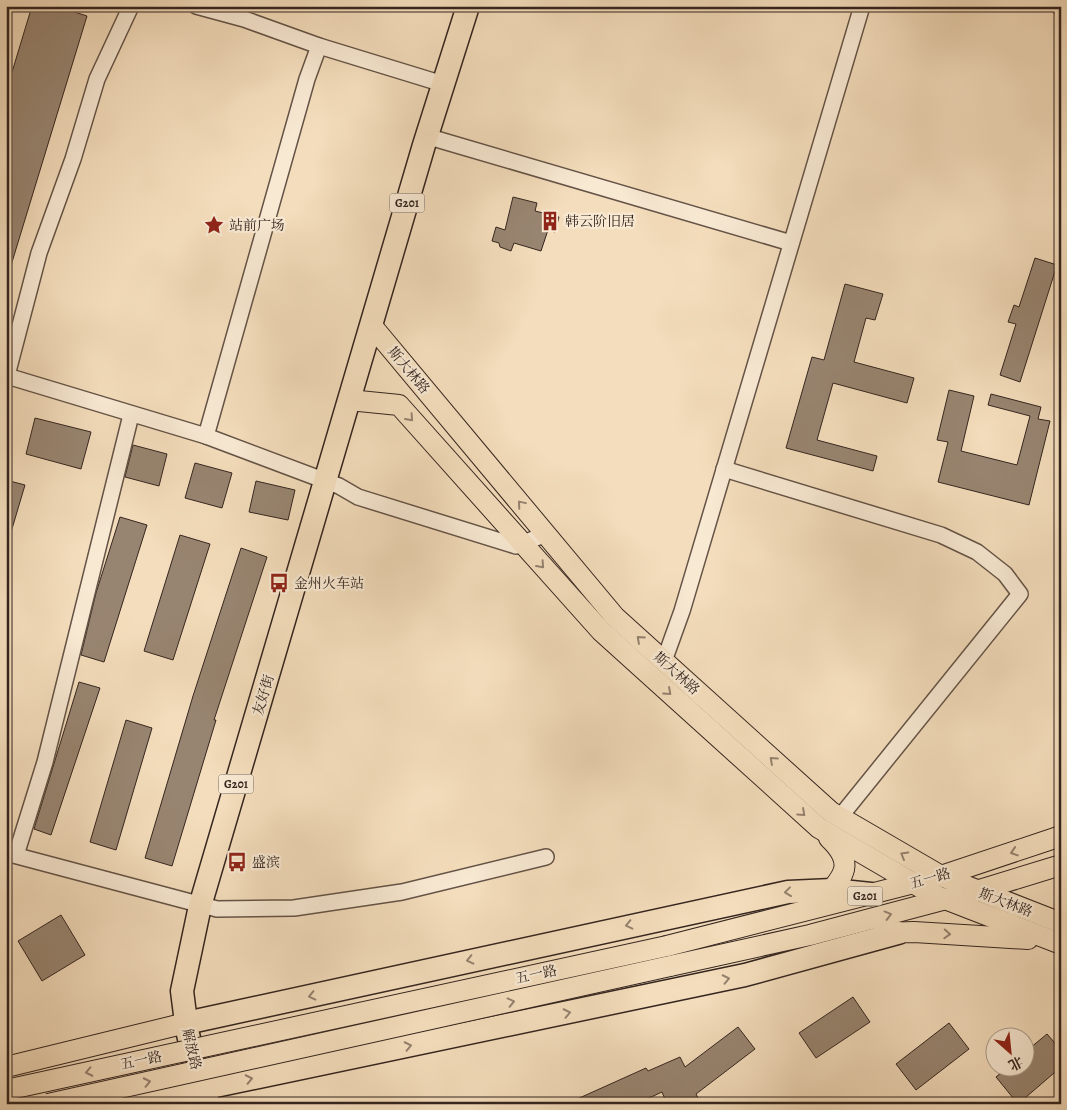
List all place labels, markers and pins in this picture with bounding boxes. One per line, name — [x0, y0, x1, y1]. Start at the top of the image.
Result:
building icon: 韩云阶旧居 — [539, 210, 561, 232]
place label: 韩云阶旧居 — [565, 212, 635, 231]
place icon: 站前广场 — [203, 214, 225, 236]
place label: 站前广场 — [229, 216, 285, 235]
bus stop icon: 金州火车站 — [268, 572, 290, 594]
place label: 金州火车站 — [294, 574, 364, 593]
bus stop icon: 盛滨 — [226, 851, 248, 873]
place label: 盛滨 — [252, 853, 280, 872]

